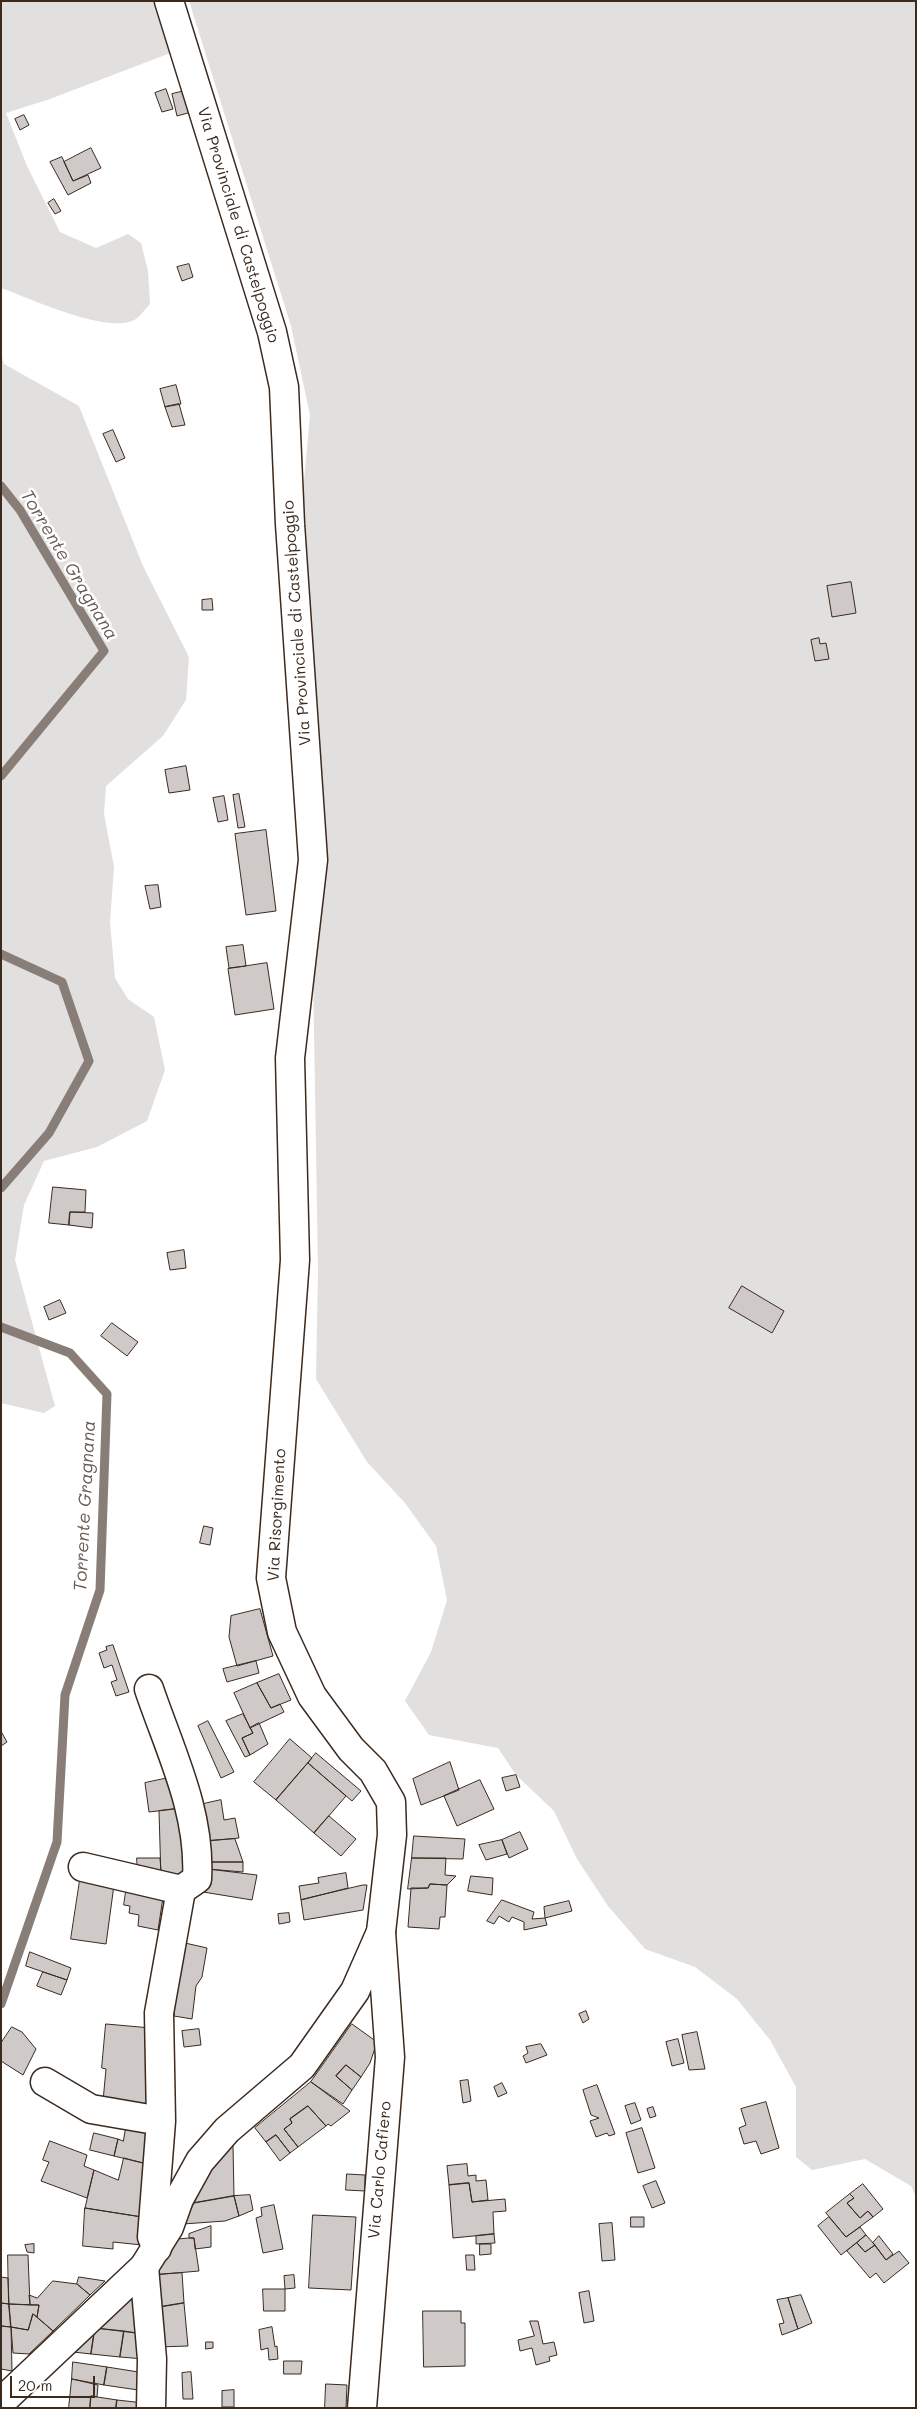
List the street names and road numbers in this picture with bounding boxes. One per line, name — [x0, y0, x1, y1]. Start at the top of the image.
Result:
street label: Via Provinciale di Castelpoggio — [193, 105, 283, 345]
street label: Via Provinciale di Castelpoggio — [279, 500, 315, 746]
street label: Via Risorgimento — [264, 1448, 290, 1582]
street label: Via Carlo Cafiero — [364, 2100, 396, 2240]

